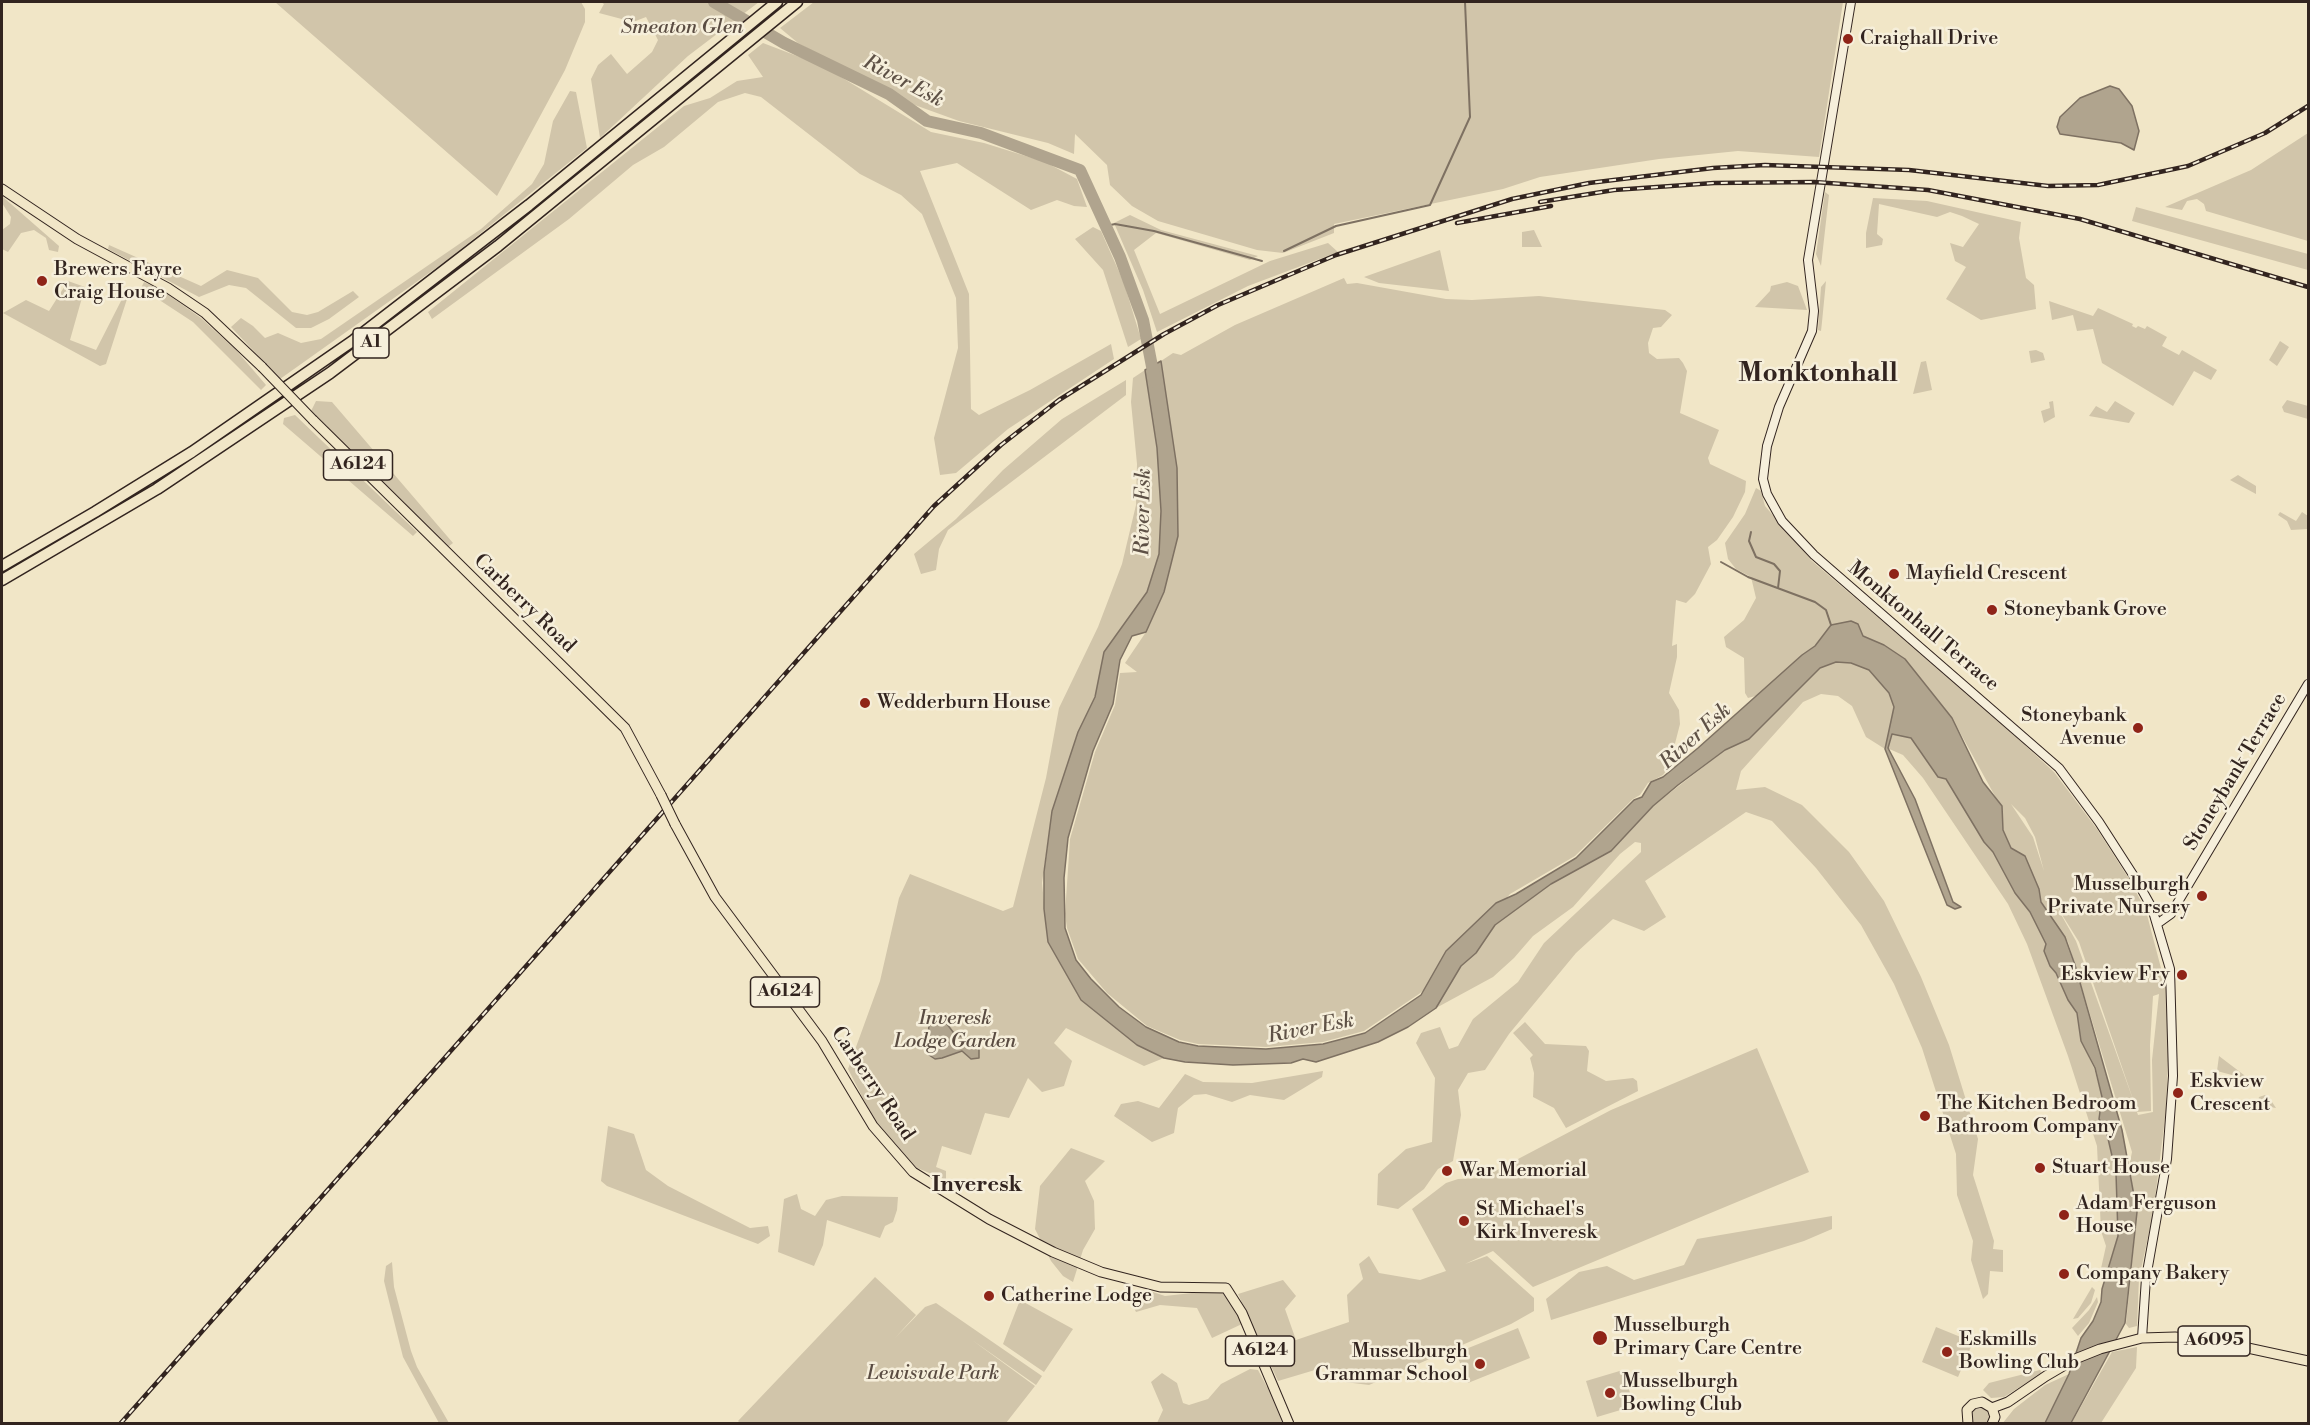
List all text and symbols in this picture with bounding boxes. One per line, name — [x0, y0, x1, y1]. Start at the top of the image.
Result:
park label: Smeaton Glen — [621, 16, 743, 40]
place label: Craighall Drive — [1860, 27, 1998, 51]
marker: Craighall Drive — [1841, 32, 1855, 46]
water label: River Esk — [858, 50, 948, 114]
place label: Brewers Fayre Craig House — [54, 258, 182, 305]
marker: Brewers Fayre Craig House — [35, 274, 49, 288]
road number: A1 — [353, 328, 389, 358]
district label: Monktonhall — [1738, 359, 1898, 391]
road number: A6124 — [324, 450, 392, 480]
water label: River Esk — [1131, 468, 1157, 556]
street label: Carberry Road — [468, 549, 580, 659]
street label: Monktonhall Terrace — [1843, 557, 2003, 697]
place label: Mayfield Crescent — [1906, 562, 2067, 586]
marker: Mayfield Crescent — [1887, 567, 1901, 581]
place label: Stoneybank Grove — [2004, 598, 2167, 622]
marker: Stoneybank Grove — [1985, 603, 1999, 617]
street label: Stoneybank Terrace — [2179, 689, 2293, 855]
place label: Wedderburn House — [877, 691, 1051, 715]
marker: Wedderburn House — [858, 696, 872, 710]
water label: River Esk — [1655, 698, 1737, 776]
place label: Stoneybank Avenue — [2021, 704, 2126, 751]
marker: Stoneybank Avenue — [2131, 721, 2145, 735]
place label: Musselburgh Private Nursery — [2047, 873, 2190, 920]
marker: Musselburgh Private Nursery — [2195, 889, 2209, 903]
place label: Eskview Fry — [2060, 963, 2170, 987]
marker: Eskview Fry — [2175, 968, 2189, 982]
road number: A6124 — [750, 977, 820, 1007]
park label: Inveresk Lodge Garden — [894, 1007, 1016, 1054]
water label: River Esk — [1266, 1008, 1356, 1050]
street label: Carberry Road — [825, 1022, 919, 1146]
place label: Eskview Crescent — [2190, 1070, 2270, 1117]
marker: Eskview Crescent — [2171, 1086, 2185, 1100]
place label: The Kitchen Bedroom Bathroom Company — [1937, 1092, 2137, 1139]
marker: The Kitchen Bedroom Bathroom Company — [1918, 1109, 1932, 1123]
place label: Stuart House — [2052, 1156, 2170, 1180]
place label: War Memorial — [1459, 1159, 1587, 1183]
marker: Stuart House — [2033, 1161, 2047, 1175]
marker: War Memorial — [1440, 1164, 1454, 1178]
district label: Inveresk — [932, 1173, 1022, 1199]
place label: Adam Ferguson House — [2076, 1192, 2217, 1239]
place label: St Michael's Kirk Inveresk — [1476, 1198, 1597, 1245]
marker: Adam Ferguson House — [2057, 1208, 2071, 1222]
marker: St Michael's Kirk Inveresk — [1457, 1214, 1471, 1228]
place label: Company Bakery — [2076, 1262, 2229, 1286]
marker: Company Bakery — [2057, 1267, 2071, 1281]
place label: Catherine Lodge — [1001, 1284, 1152, 1308]
marker: Catherine Lodge — [982, 1289, 996, 1303]
place label: Musselburgh Primary Care Centre — [1614, 1314, 1802, 1361]
road number: A6095 — [2178, 1326, 2250, 1356]
place label: Eskmills Bowling Club — [1959, 1328, 2079, 1375]
marker: Musselburgh Primary Care Centre — [1591, 1329, 1609, 1347]
road number: A6124 — [1226, 1336, 1294, 1366]
place label: Musselburgh Grammar School — [1315, 1340, 1468, 1387]
marker: Eskmills Bowling Club — [1940, 1345, 1954, 1359]
marker: Musselburgh Grammar School — [1473, 1357, 1487, 1371]
park label: Lewisvale Park — [867, 1362, 999, 1386]
place label: Musselburgh Bowling Club — [1622, 1370, 1742, 1417]
marker: Musselburgh Bowling Club — [1603, 1386, 1617, 1400]

